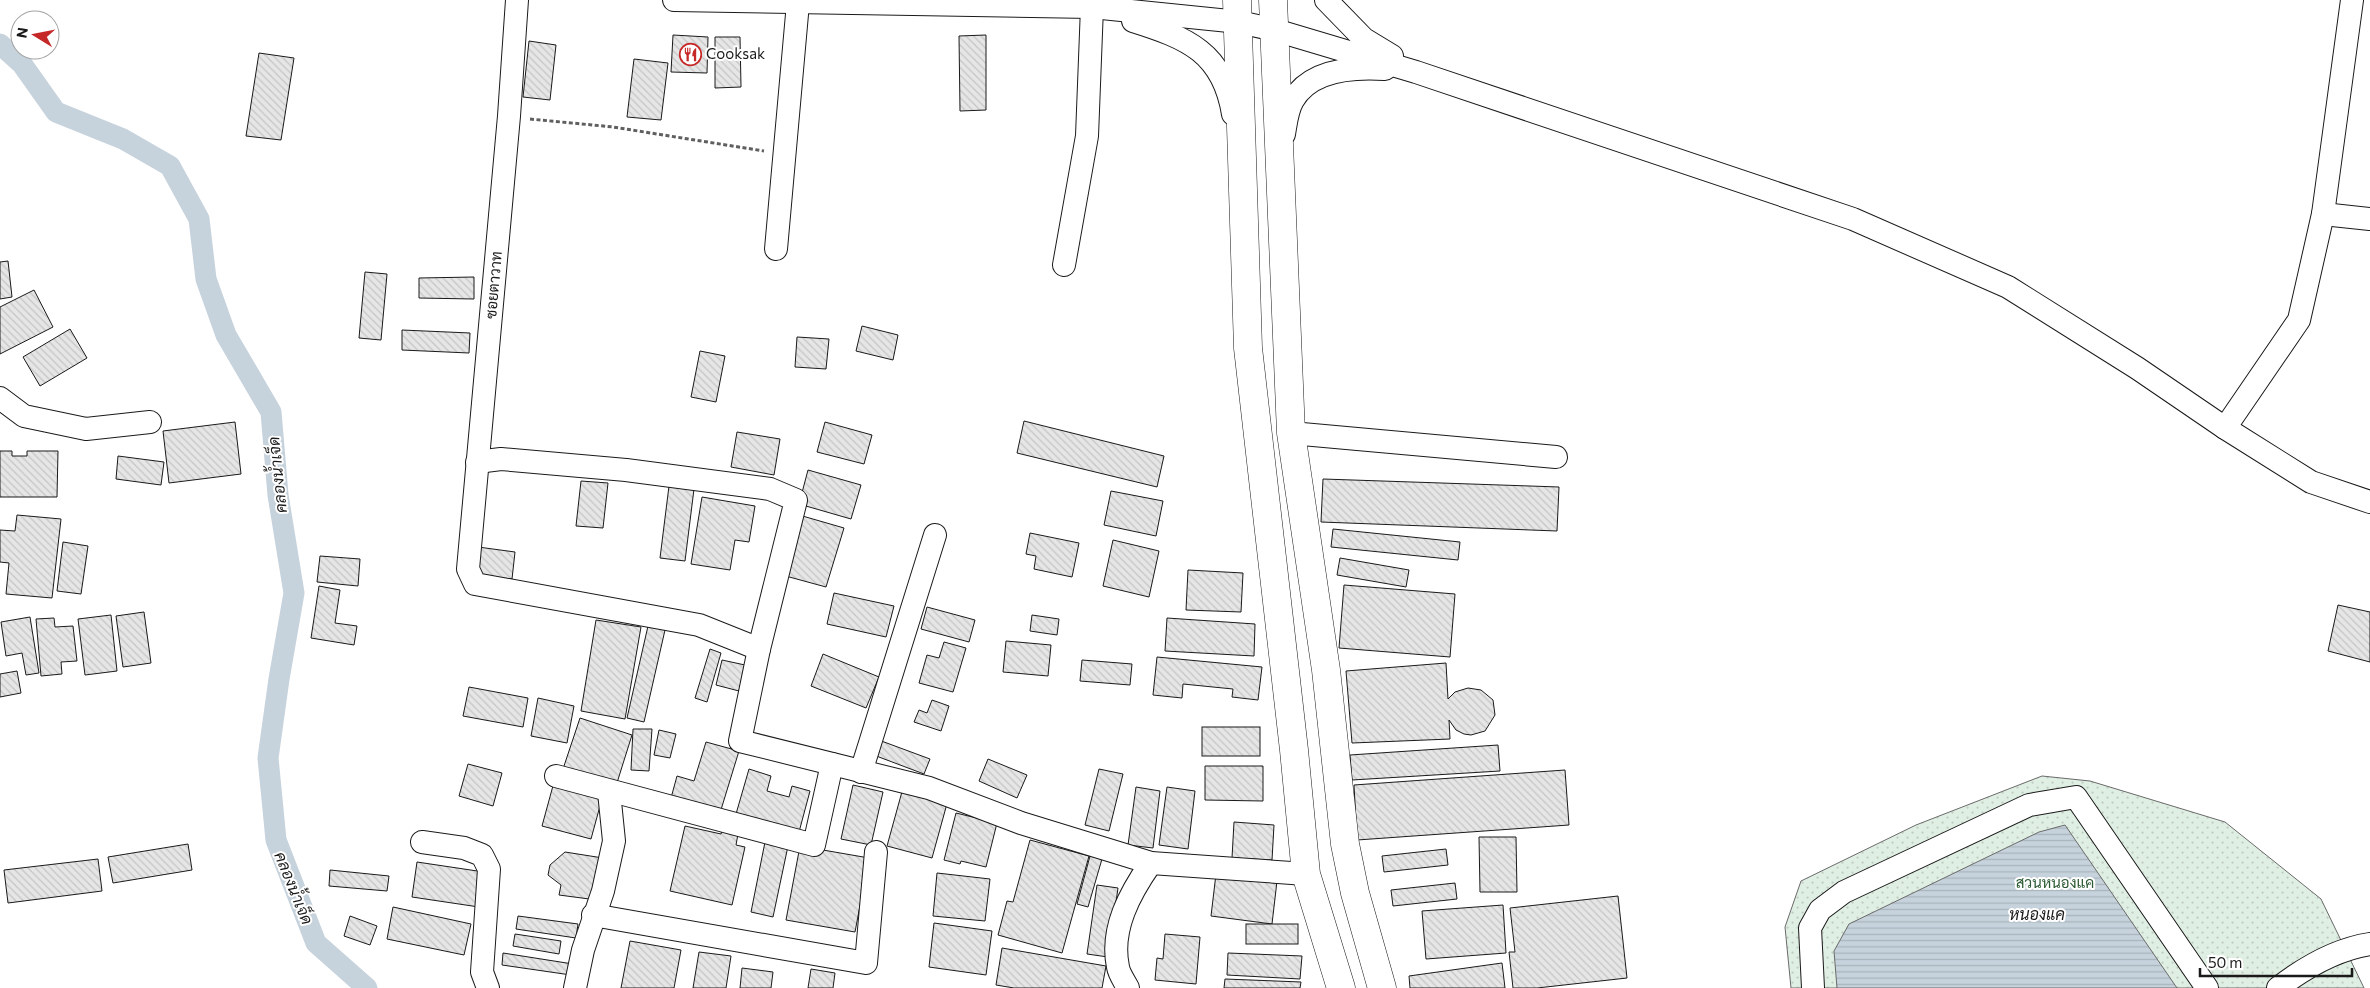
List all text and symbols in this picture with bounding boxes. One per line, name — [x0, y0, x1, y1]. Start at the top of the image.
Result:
north arrow — [10, 10, 60, 60]
text: N — [12, 26, 31, 39]
restaurant icon: Cooksak — [678, 42, 702, 66]
place label: Cooksak — [706, 44, 765, 62]
street label: ซอยตาวาท — [481, 250, 505, 319]
water label: คลองน้ำเจ็ด — [259, 436, 290, 515]
water label: คลองน้ำเจ็ด — [271, 847, 321, 927]
park label: สวนหนองแค — [2016, 873, 2094, 891]
water label: หนองแค — [2009, 904, 2065, 923]
scale bar — [2200, 946, 2352, 978]
text: 50 m — [2208, 953, 2242, 971]

